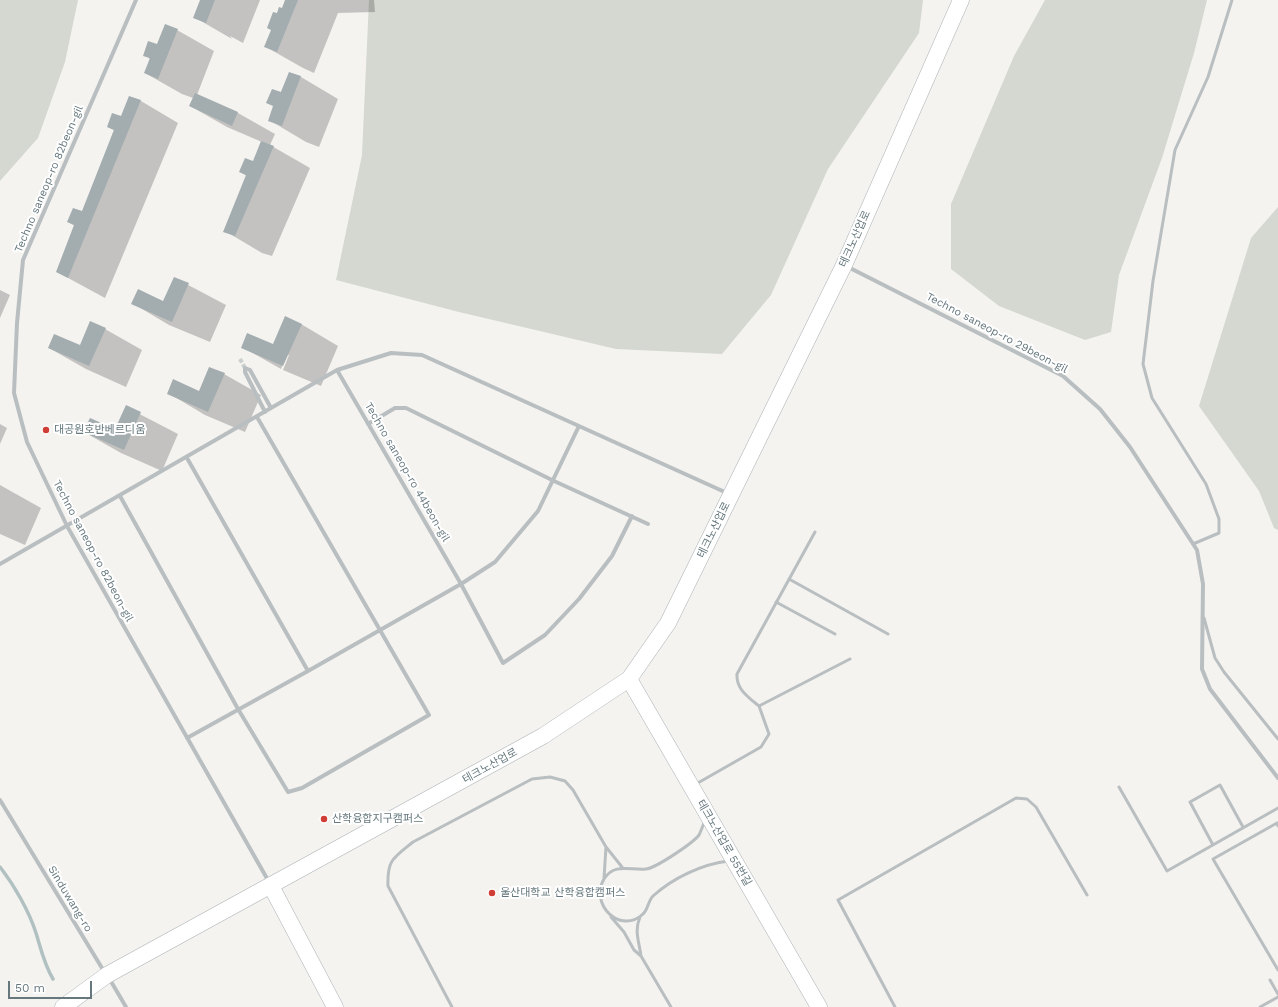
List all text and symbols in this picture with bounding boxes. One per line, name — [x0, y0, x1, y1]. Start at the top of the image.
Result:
street label: Techno saneop-ro 82beon-gil — [12, 103, 86, 255]
street label: 테크노산업로 — [837, 209, 873, 269]
street label: Techno saneop-ro 29beon-gil — [924, 290, 1070, 376]
street label: Techno saneop-ro 44beon-gil — [362, 400, 452, 544]
place label: 대공원호반베르디움 — [54, 423, 145, 437]
marker: 대공원호반베르디움 — [41, 425, 51, 435]
street label: Techno saneop-ro 82beon-gil — [50, 478, 136, 624]
street label: 테크노산업로 — [695, 500, 733, 560]
street label: 테크노산업로 — [460, 746, 520, 786]
street label: 테크노산업로 55번길 — [694, 797, 754, 889]
place label: 산학융합지구캠퍼스 — [332, 812, 423, 826]
marker: 산학융합지구캠퍼스 — [319, 814, 329, 824]
street label: Sinduwang-ro — [45, 864, 95, 934]
place label: 울산대학교 산학융합캠퍼스 — [500, 886, 625, 900]
marker: 울산대학교 산학융합캠퍼스 — [487, 888, 497, 898]
scale bar — [10, 973, 94, 999]
text: 50 m — [15, 981, 45, 995]

